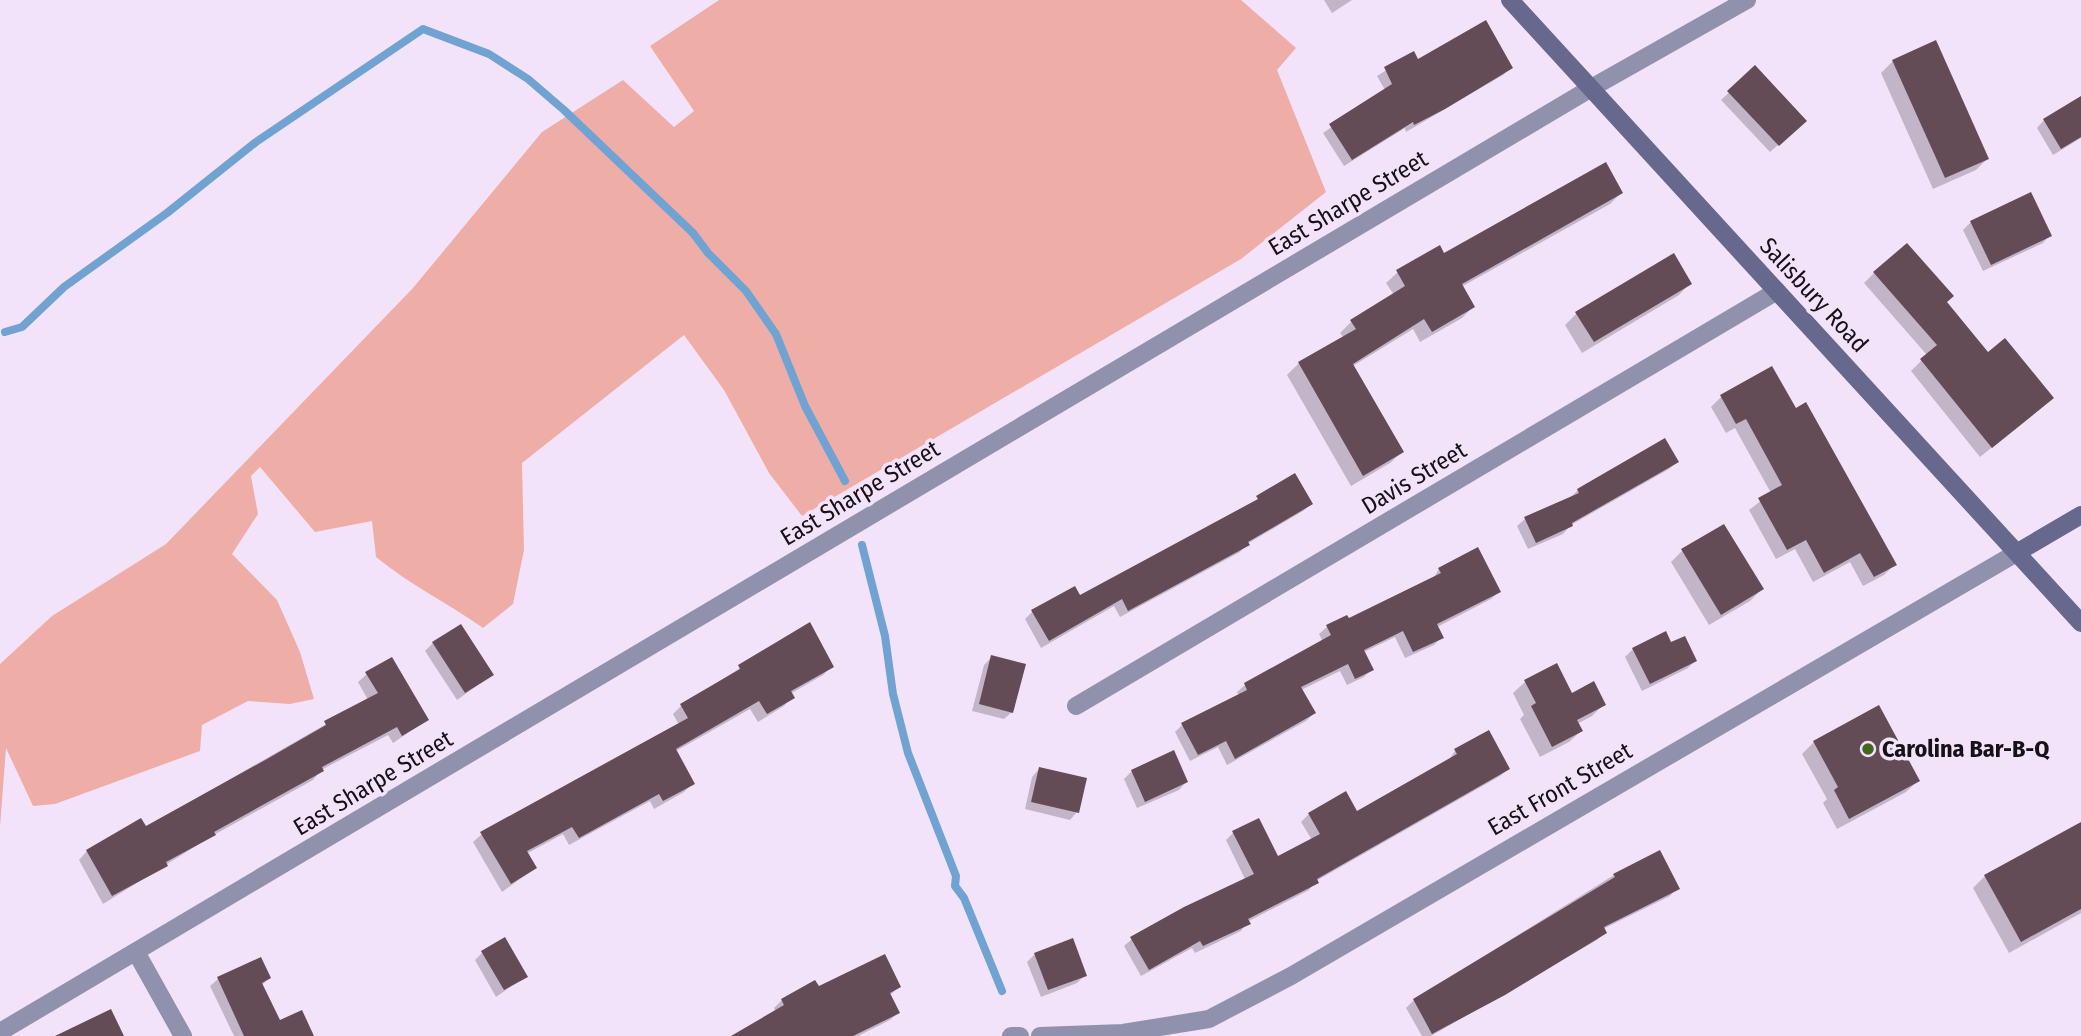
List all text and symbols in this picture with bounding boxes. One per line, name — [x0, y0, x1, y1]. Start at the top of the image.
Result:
street label: East Sharpe Street — [1264, 145, 1433, 261]
street label: Salisbury Road — [1754, 232, 1874, 358]
street label: East Sharpe Street — [776, 435, 945, 551]
street label: Davis Street — [1357, 436, 1471, 520]
street label: East Sharpe Street — [289, 725, 458, 841]
place label: Carolina Bar-B-Q — [1882, 735, 2050, 763]
street label: East Front Street — [1483, 736, 1637, 841]
marker: Carolina Bar-B-Q — [1860, 741, 1876, 757]

